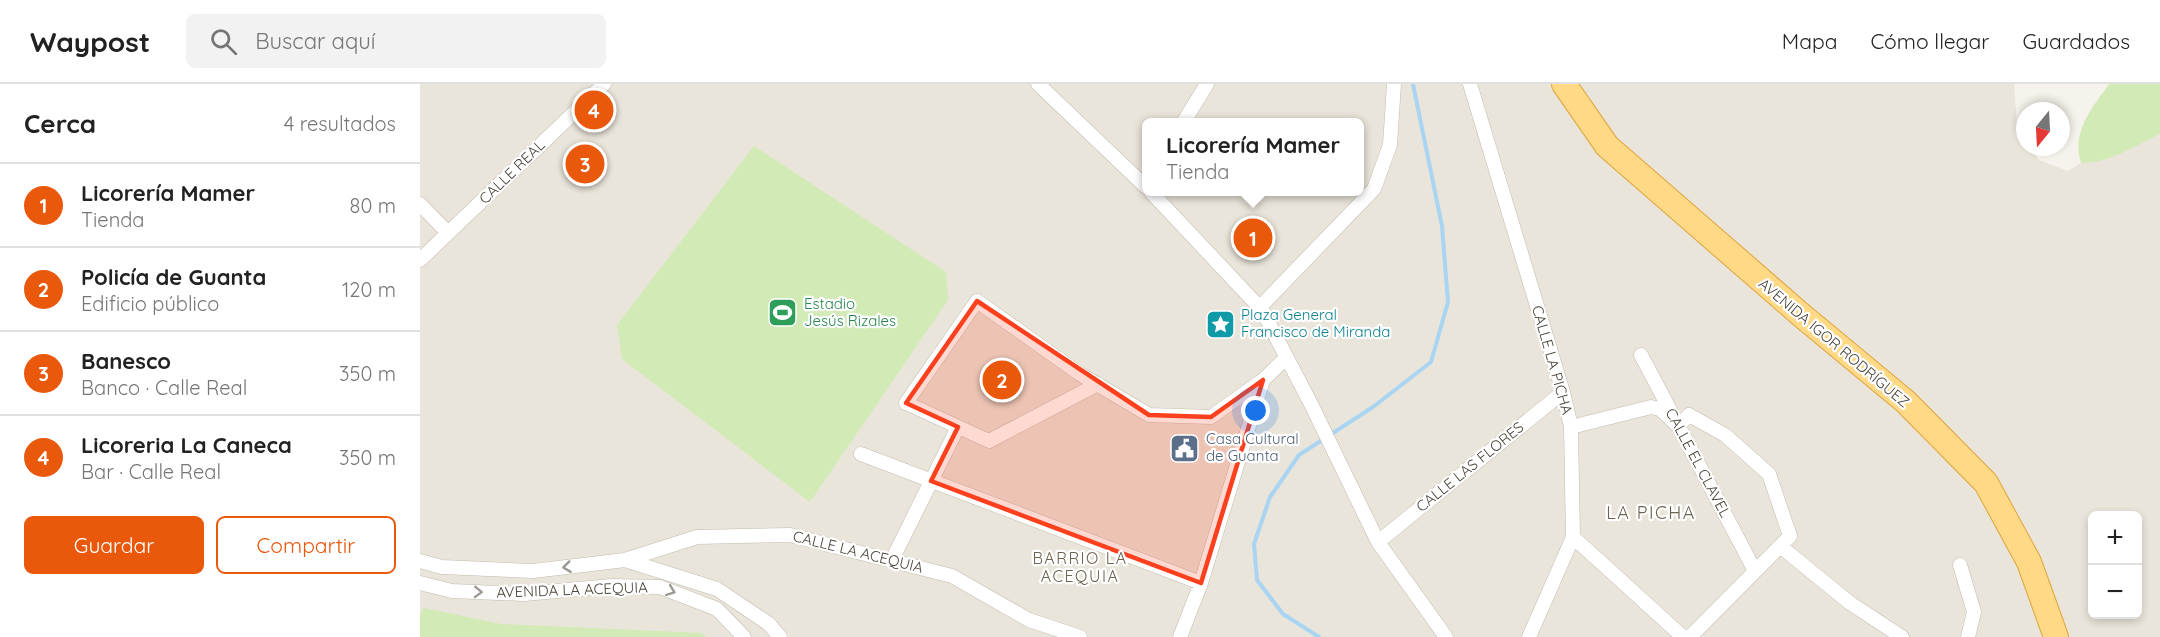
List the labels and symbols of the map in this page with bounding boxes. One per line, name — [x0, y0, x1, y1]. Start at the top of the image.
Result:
pin: 4 — [574, 87, 614, 132]
north arrow — [2016, 102, 2070, 156]
street label: CALLE REAL — [475, 136, 549, 208]
pin: 3 — [566, 142, 604, 187]
pin: 1 — [1234, 216, 1272, 260]
street label: AVENIDA IGOR RODRÍGUEZ — [1755, 274, 1914, 411]
place label: Estadio Jesús Rizales — [804, 294, 896, 330]
sports icon: Estadio Jesús Rizales — [767, 297, 799, 329]
street label: CALLE LA PICHA — [1528, 303, 1577, 417]
place label: Plaza General Francisco de Miranda — [1241, 305, 1390, 341]
place icon: Plaza General Francisco de Miranda — [1204, 308, 1236, 340]
pin: 2 — [982, 358, 1022, 402]
your location — [1241, 396, 1270, 425]
street label: CALLE EL CLAVEL — [1662, 405, 1735, 521]
street label: CALLE LAS FLORES — [1412, 417, 1527, 516]
place label: Casa Cultural de Guanta — [1206, 429, 1299, 465]
public building icon: Casa Cultural de Guanta — [1169, 432, 1201, 464]
district label: LA PICHA — [1606, 501, 1696, 524]
street label: CALLE LA ACEQUIA — [791, 526, 926, 577]
district label: BARRIO LA ACEQUIA — [1032, 548, 1128, 586]
one-way arrow — [562, 560, 571, 573]
street label: AVENIDA LA ACEQUIA — [496, 577, 648, 602]
one-way arrow — [665, 584, 676, 596]
one-way arrow — [473, 586, 482, 598]

